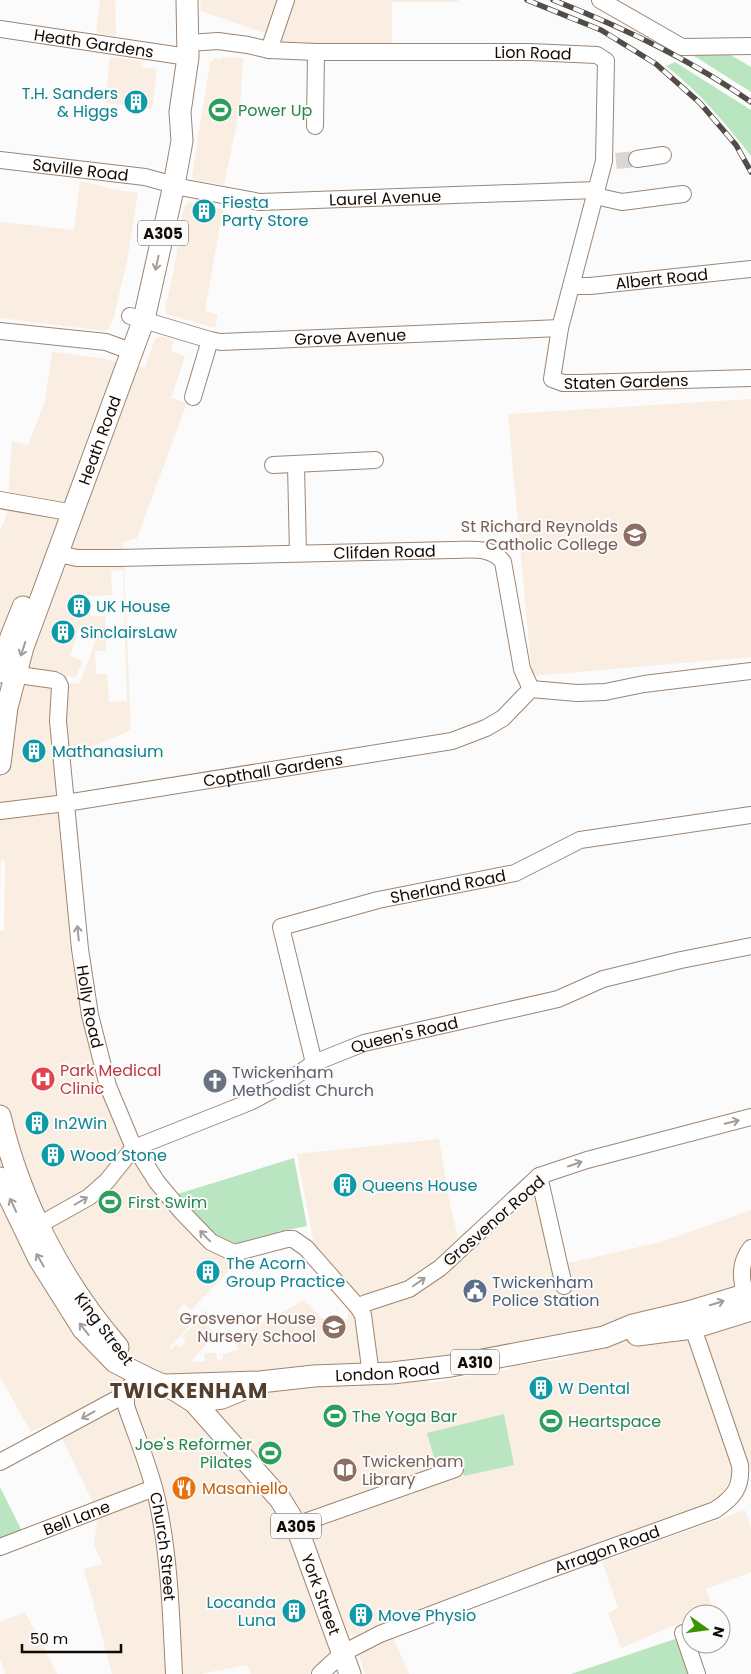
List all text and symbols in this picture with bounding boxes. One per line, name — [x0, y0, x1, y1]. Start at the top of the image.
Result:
street label: Heath Gardens — [33, 23, 155, 63]
street label: Lion Road — [494, 41, 572, 65]
place label: T.H. Sanders & Higgs — [22, 82, 118, 123]
building icon: T.H. Sanders & Higgs — [123, 89, 149, 115]
sports icon: Power Up — [207, 97, 233, 123]
place label: Power Up — [238, 99, 313, 122]
street label: Saville Road — [31, 152, 130, 186]
street label: Laurel Avenue — [329, 184, 442, 211]
place label: Fiesta Party Store — [222, 191, 309, 232]
building icon: Fiesta Party Store — [191, 198, 217, 224]
road number: A305 — [138, 220, 188, 246]
one-way arrow — [152, 255, 161, 271]
street label: Albert Road — [614, 262, 709, 295]
street label: Grove Avenue — [294, 323, 407, 350]
street label: Staten Gardens — [564, 368, 689, 395]
street label: Heath Road — [72, 392, 126, 488]
place label: St Richard Reynolds Catholic College — [461, 515, 618, 556]
school or university icon: St Richard Reynolds Catholic College — [622, 522, 648, 548]
street label: Clifden Road — [333, 539, 436, 564]
building icon: UK House — [66, 593, 92, 619]
place label: UK House — [96, 595, 171, 618]
building icon: SinclairsLaw — [50, 619, 76, 645]
place label: SinclairsLaw — [80, 621, 177, 644]
one-way arrow — [18, 641, 27, 656]
building icon: Mathanasium — [21, 738, 47, 764]
place label: Mathanasium — [52, 740, 164, 763]
street label: Copthall Gardens — [201, 747, 344, 792]
street label: Sherland Road — [388, 864, 508, 909]
one-way arrow — [73, 926, 83, 942]
street label: Holly Road — [71, 963, 109, 1051]
street label: Queen's Road — [347, 1011, 460, 1059]
place label: Park Medical Clinic — [60, 1059, 161, 1100]
place label: Twickenham Methodist Church — [232, 1061, 374, 1102]
hospital icon: Park Medical Clinic — [30, 1066, 56, 1092]
church icon: Twickenham Methodist Church — [202, 1068, 228, 1094]
building icon: In2Win — [24, 1110, 50, 1136]
place label: In2Win — [54, 1112, 107, 1135]
one-way arrow — [723, 1117, 739, 1127]
building icon: Wood Stone — [40, 1142, 66, 1168]
place label: Wood Stone — [70, 1144, 167, 1167]
one-way arrow — [566, 1159, 582, 1168]
street label: Grosvenor Road — [438, 1170, 550, 1272]
building icon: Queens House — [332, 1172, 358, 1198]
place label: Queens House — [362, 1174, 477, 1197]
sports icon: First Swim — [97, 1189, 123, 1215]
place label: First Swim — [128, 1191, 207, 1214]
one-way arrow — [73, 1196, 87, 1206]
one-way arrow — [7, 1198, 17, 1213]
one-way arrow — [199, 1229, 211, 1242]
place label: The Acorn Group Practice — [226, 1252, 345, 1293]
one-way arrow — [34, 1253, 44, 1267]
building icon: The Acorn Group Practice — [195, 1259, 221, 1285]
place label: Twickenham Police Station — [492, 1271, 600, 1312]
one-way arrow — [412, 1277, 426, 1287]
public building icon: Twickenham Police Station — [462, 1278, 488, 1304]
street label: King Street — [69, 1288, 139, 1370]
one-way arrow — [708, 1298, 724, 1308]
place label: Grosvenor House Nursery School — [180, 1307, 316, 1348]
school or university icon: Grosvenor House Nursery School — [321, 1314, 347, 1340]
one-way arrow — [78, 1323, 89, 1336]
road number: A310 — [451, 1350, 499, 1374]
street label: London Road — [335, 1356, 441, 1387]
building icon: W Dental — [528, 1375, 554, 1401]
district label: TWICKENHAM — [110, 1376, 268, 1405]
place label: W Dental — [558, 1377, 630, 1400]
sports icon: The Yoga Bar — [322, 1403, 348, 1429]
place label: The Yoga Bar — [352, 1405, 457, 1428]
sports icon: Heartspace — [538, 1408, 564, 1434]
one-way arrow — [82, 1410, 96, 1420]
place label: Heartspace — [568, 1410, 661, 1433]
place label: Joe's Reformer Pilates — [135, 1433, 252, 1474]
sports icon: Joe's Reformer Pilates — [257, 1440, 283, 1466]
place label: Twickenham Library — [362, 1450, 463, 1491]
library icon: Twickenham Library — [332, 1457, 358, 1483]
restaurant icon: Masaniello — [171, 1475, 197, 1501]
place label: Masaniello — [202, 1477, 288, 1500]
street label: Church Street — [144, 1490, 182, 1602]
street label: Bell Lane — [40, 1494, 113, 1541]
road number: A305 — [271, 1514, 321, 1538]
street label: Arragon Road — [551, 1519, 663, 1579]
street label: York Street — [296, 1550, 346, 1638]
place label: Locanda Luna — [206, 1591, 276, 1632]
building icon: Locanda Luna — [281, 1598, 307, 1624]
building icon: Move Physio — [348, 1602, 374, 1628]
place label: Move Physio — [378, 1604, 476, 1627]
north arrow — [681, 1604, 731, 1654]
scale bar — [22, 1622, 121, 1654]
text: N — [708, 1625, 730, 1640]
text: 50 m — [30, 1628, 68, 1649]

